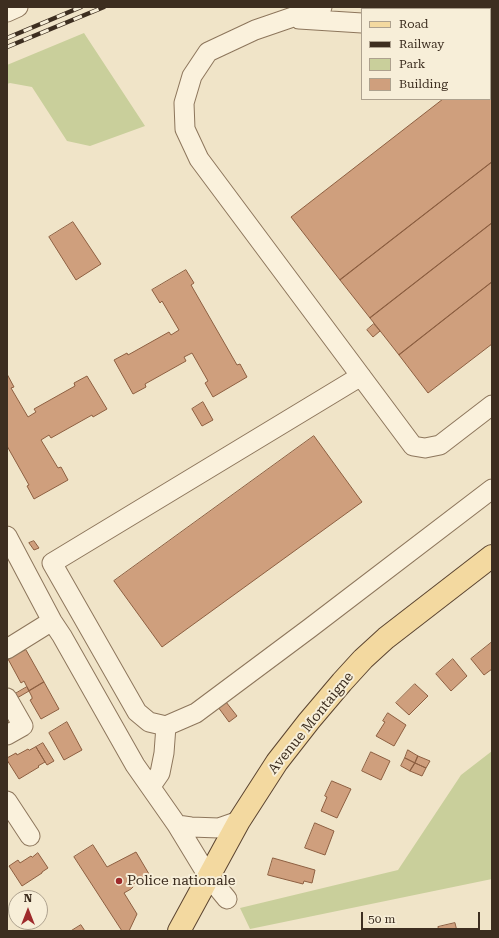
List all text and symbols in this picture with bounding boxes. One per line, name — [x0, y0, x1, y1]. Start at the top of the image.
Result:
legend — [361, 8, 491, 100]
text: Road — [399, 17, 428, 31]
text: Railway — [399, 37, 444, 51]
text: Park — [399, 57, 425, 71]
text: Building — [399, 77, 448, 91]
street label: Avenue Montaigne — [265, 669, 357, 777]
place label: Police nationale — [127, 873, 236, 889]
marker: Police nationale — [114, 876, 124, 886]
north arrow — [8, 890, 48, 930]
text: N — [24, 892, 32, 905]
scale bar — [363, 904, 482, 930]
text: 50 m — [368, 912, 395, 926]

